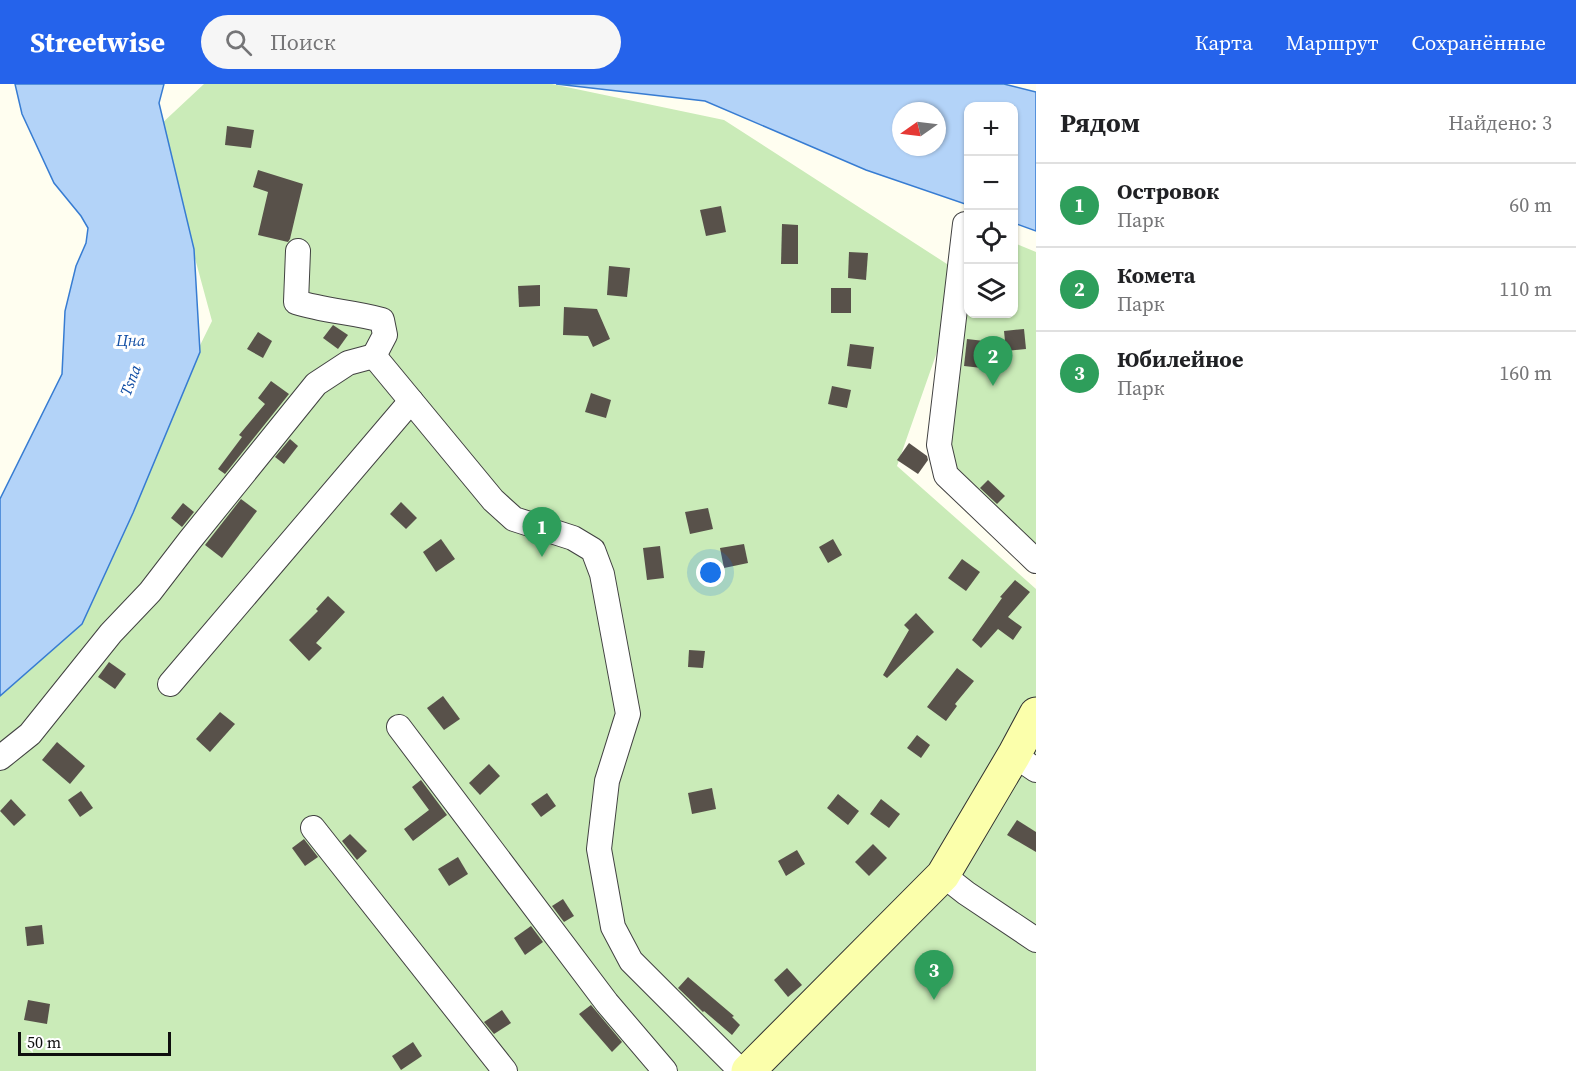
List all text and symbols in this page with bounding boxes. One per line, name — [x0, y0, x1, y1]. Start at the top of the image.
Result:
search box — [201, 15, 621, 69]
text: Streetwise — [30, 23, 165, 61]
icon: search — [222, 26, 255, 59]
text: Поиск — [270, 27, 336, 57]
text: Карта — [1195, 28, 1253, 57]
text: Маршрут — [1286, 28, 1379, 57]
text: Сохранённые — [1412, 28, 1546, 57]
north arrow — [892, 102, 946, 156]
map controls — [964, 102, 1018, 318]
button: + — [964, 102, 1018, 156]
text: Рядом — [1060, 105, 1140, 141]
text: Найдено: 3 — [1448, 109, 1552, 137]
button: − — [964, 156, 1018, 210]
text: Островок — [1117, 176, 1219, 206]
text: 1 — [1074, 191, 1085, 219]
text: 60 m — [1509, 191, 1552, 219]
text: Парк — [1117, 206, 1165, 234]
button: locate — [964, 210, 1018, 264]
text: Комета — [1117, 260, 1195, 290]
button: layers — [964, 264, 1018, 318]
text: 2 — [1074, 275, 1085, 303]
text: 110 m — [1499, 275, 1552, 303]
text: Парк — [1117, 290, 1165, 318]
water label: Цна — [116, 329, 146, 351]
pin: 2 — [974, 336, 1012, 386]
text: Юбилейное — [1117, 344, 1243, 374]
text: 3 — [1074, 359, 1085, 387]
text: 160 m — [1499, 359, 1552, 387]
water label: Tsna — [114, 361, 146, 399]
text: Парк — [1117, 374, 1165, 402]
pin: 1 — [522, 508, 562, 557]
your location — [696, 558, 725, 587]
pin: 3 — [914, 950, 954, 1000]
scale bar — [18, 1029, 171, 1056]
text: 50 m — [27, 1031, 61, 1053]

